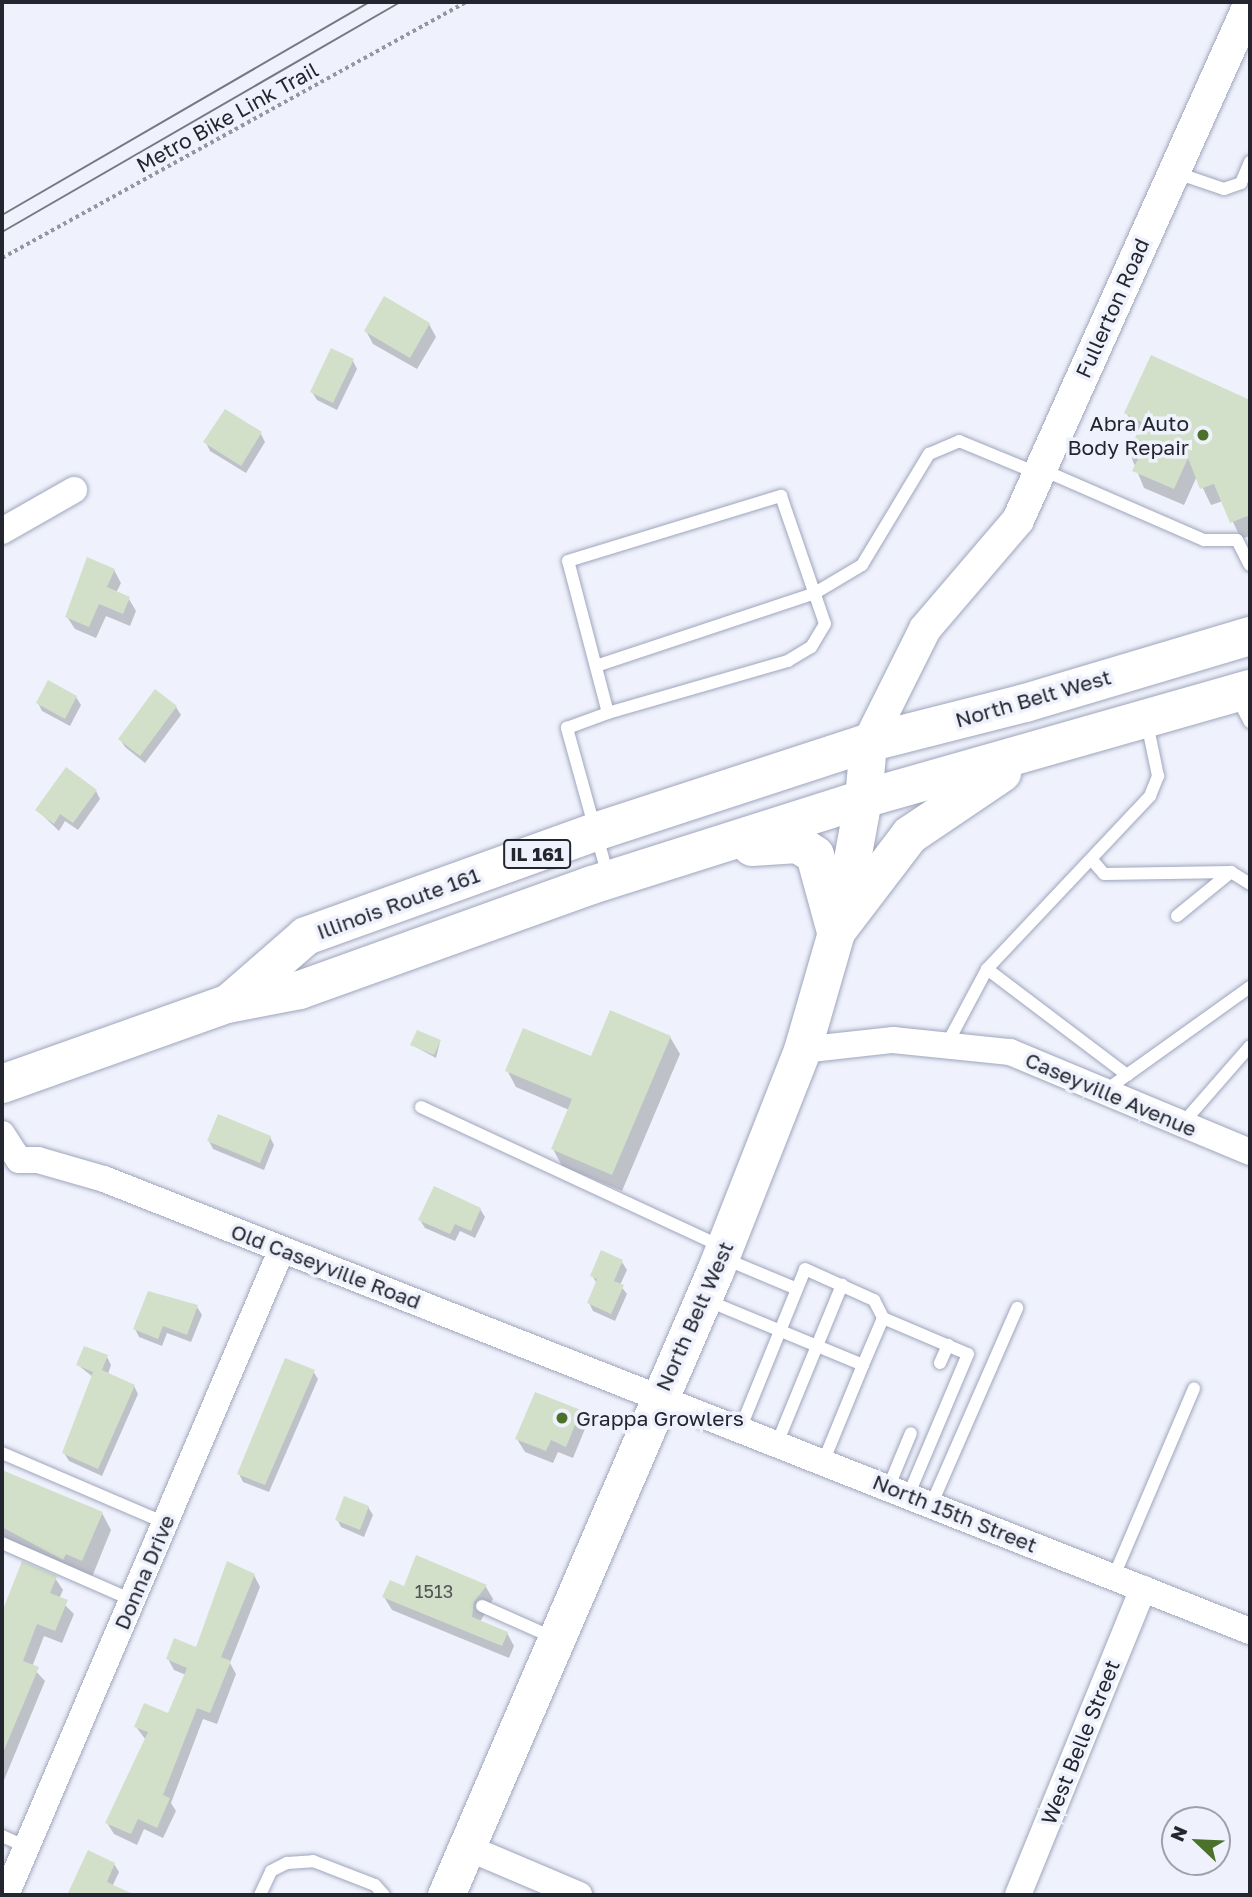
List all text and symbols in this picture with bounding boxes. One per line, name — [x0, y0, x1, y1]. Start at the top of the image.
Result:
street label: Metro Bike Link Trail — [132, 57, 322, 177]
street label: Fullerton Road — [1070, 234, 1154, 382]
place label: Abra Auto Body Repair — [1068, 410, 1189, 460]
marker: Abra Auto Body Repair — [1195, 427, 1211, 443]
street label: North Belt West — [952, 664, 1114, 732]
road number: IL 161 — [502, 838, 572, 870]
street label: Illinois Route 161 — [313, 862, 483, 944]
street label: Caseyville Avenue — [1022, 1047, 1200, 1141]
street label: Old Caseyville Road — [228, 1218, 424, 1314]
street label: North Belt West — [650, 1237, 738, 1395]
place label: Grappa Growlers — [576, 1405, 744, 1431]
marker: Grappa Growlers — [554, 1410, 570, 1426]
street label: North 15th Street — [869, 1469, 1041, 1557]
street label: Donna Drive — [109, 1511, 179, 1633]
house number: 1513 — [415, 1580, 453, 1602]
street label: West Belle Street — [1035, 1656, 1125, 1828]
north arrow — [1161, 1806, 1231, 1876]
text: N — [1165, 1822, 1191, 1845]

